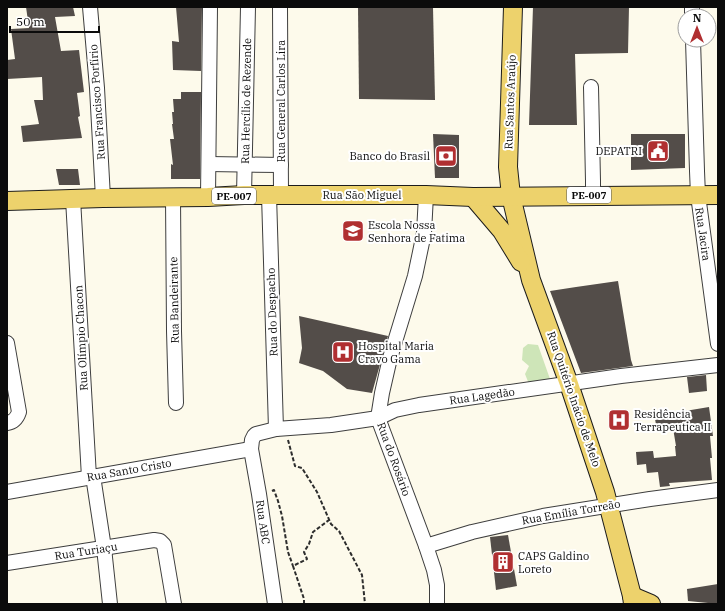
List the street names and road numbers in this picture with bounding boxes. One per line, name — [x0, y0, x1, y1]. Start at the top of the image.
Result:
street label: Rua Hercílio de Rezende — [238, 38, 254, 164]
street label: Rua General Carlos Lira — [274, 40, 288, 162]
street label: Rua Francisco Porfírio — [86, 44, 108, 160]
street label: Rua Santos Araújo — [501, 54, 519, 150]
road number: PE-007 — [567, 187, 611, 203]
road number: PE-007 — [212, 188, 256, 204]
street label: Rua São Miguel — [323, 188, 401, 202]
street label: Rua Jacira — [692, 206, 714, 262]
street label: Rua Bandeirante — [166, 256, 182, 344]
street label: Rua do Despacho — [263, 267, 281, 357]
street label: Rua Olímpio Chacon — [71, 285, 91, 391]
street label: Rua Quitério Inácio de Melo — [544, 329, 604, 469]
street label: Rua Lagedão — [448, 384, 516, 408]
street label: Rua do Rosário — [374, 420, 414, 498]
street label: Rua Santo Cristo — [86, 456, 172, 484]
street label: Rua Emília Torreão — [521, 496, 621, 528]
street label: Rua ABC — [253, 499, 273, 545]
street label: Rua Turiaçu — [54, 539, 119, 563]

